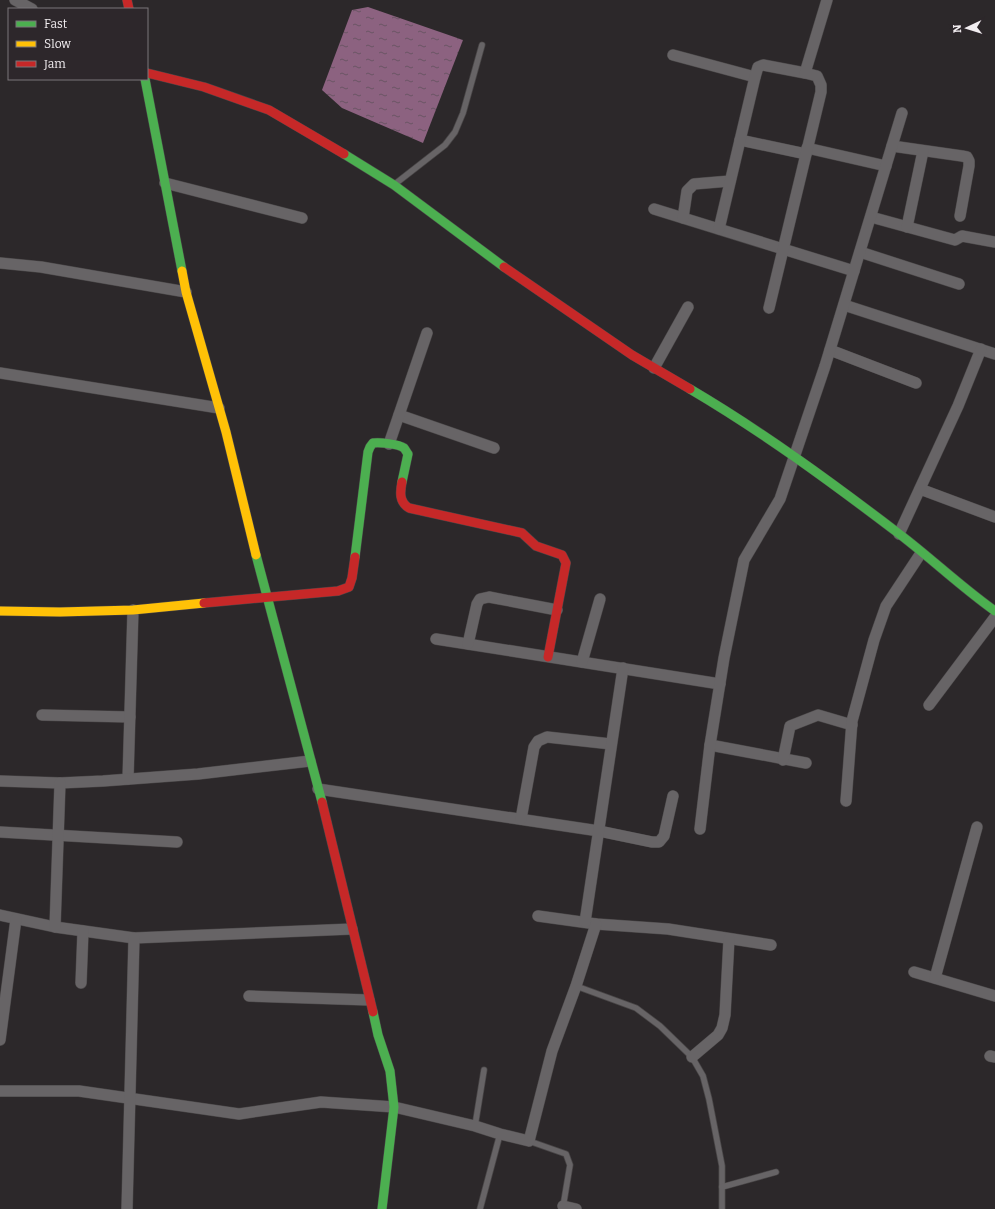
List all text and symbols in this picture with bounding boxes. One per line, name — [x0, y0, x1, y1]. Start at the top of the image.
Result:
legend — [8, 8, 148, 80]
north arrow — [947, 8, 987, 48]
text: Fast — [44, 17, 68, 31]
text: N — [951, 23, 964, 33]
text: Slow — [44, 37, 71, 51]
text: Jam — [43, 57, 66, 71]

